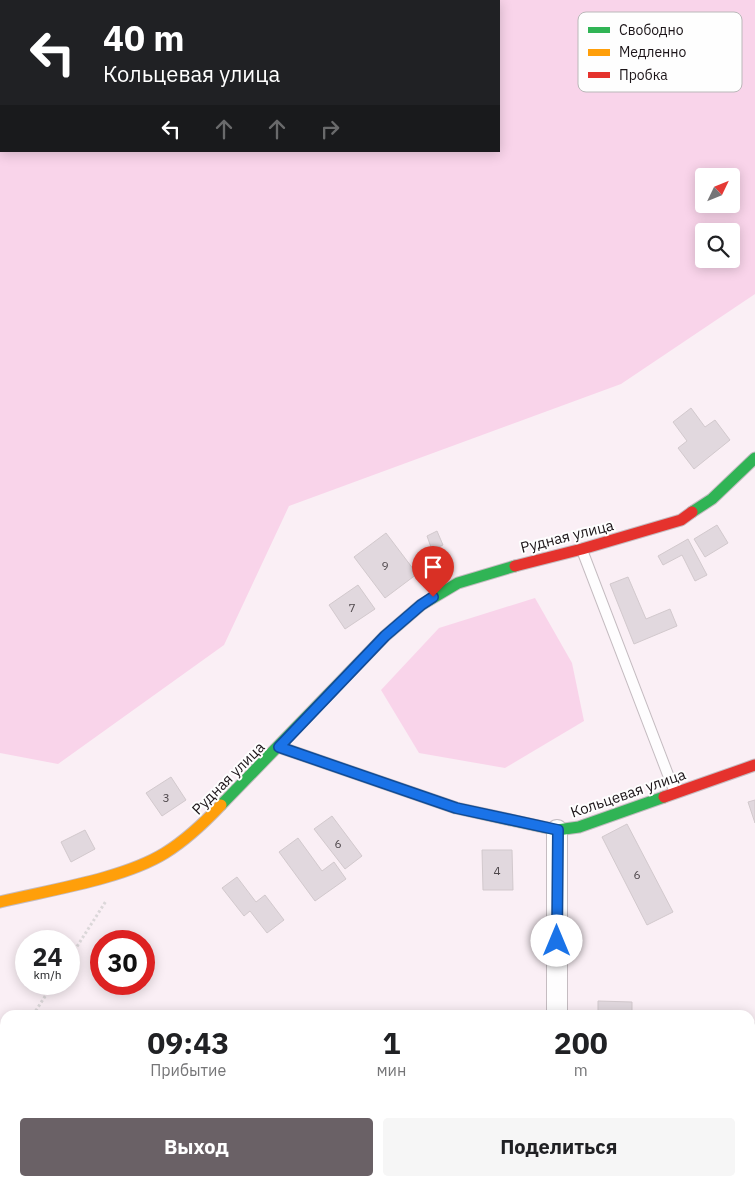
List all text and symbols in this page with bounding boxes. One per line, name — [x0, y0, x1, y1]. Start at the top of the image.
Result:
legend — [578, 12, 742, 92]
text: 40 m — [103, 15, 185, 61]
icon: left — [20, 20, 85, 85]
text: Свободно — [619, 21, 684, 39]
text: Медленно — [619, 43, 687, 61]
text: Кольцевая улица — [103, 59, 280, 88]
text: Пробка — [619, 66, 668, 84]
icon: left — [157, 115, 185, 143]
icon: ahead — [210, 115, 238, 143]
icon: ahead — [263, 115, 291, 143]
icon: right — [316, 115, 344, 143]
north arrow — [695, 168, 740, 212]
map controls — [695, 168, 740, 268]
button: search — [695, 223, 740, 268]
street label: Рудная улица — [518, 515, 616, 557]
pin — [412, 546, 454, 597]
icon: arrive — [419, 553, 447, 581]
house number: 9 — [381, 558, 389, 573]
house number: 7 — [348, 600, 356, 615]
street label: Рудная улица — [188, 738, 268, 818]
street label: Кольцевая улица — [568, 764, 688, 822]
house number: 3 — [162, 790, 170, 805]
house number: 6 — [334, 836, 342, 851]
house number: 4 — [493, 863, 501, 878]
house number: 6 — [633, 867, 641, 882]
position arrow — [530, 914, 582, 966]
speed limit sign: 30 — [90, 930, 155, 995]
text: 24 — [32, 940, 63, 973]
text: km/h — [33, 967, 62, 982]
text: 09:43 — [147, 1023, 229, 1062]
text: 1 — [382, 1023, 400, 1062]
text: 200 — [554, 1023, 608, 1062]
text: Прибытие — [150, 1060, 226, 1080]
text: мин — [376, 1060, 406, 1080]
text: m — [574, 1060, 588, 1080]
button: Выход — [20, 1118, 373, 1176]
button: Поделиться — [383, 1118, 735, 1176]

